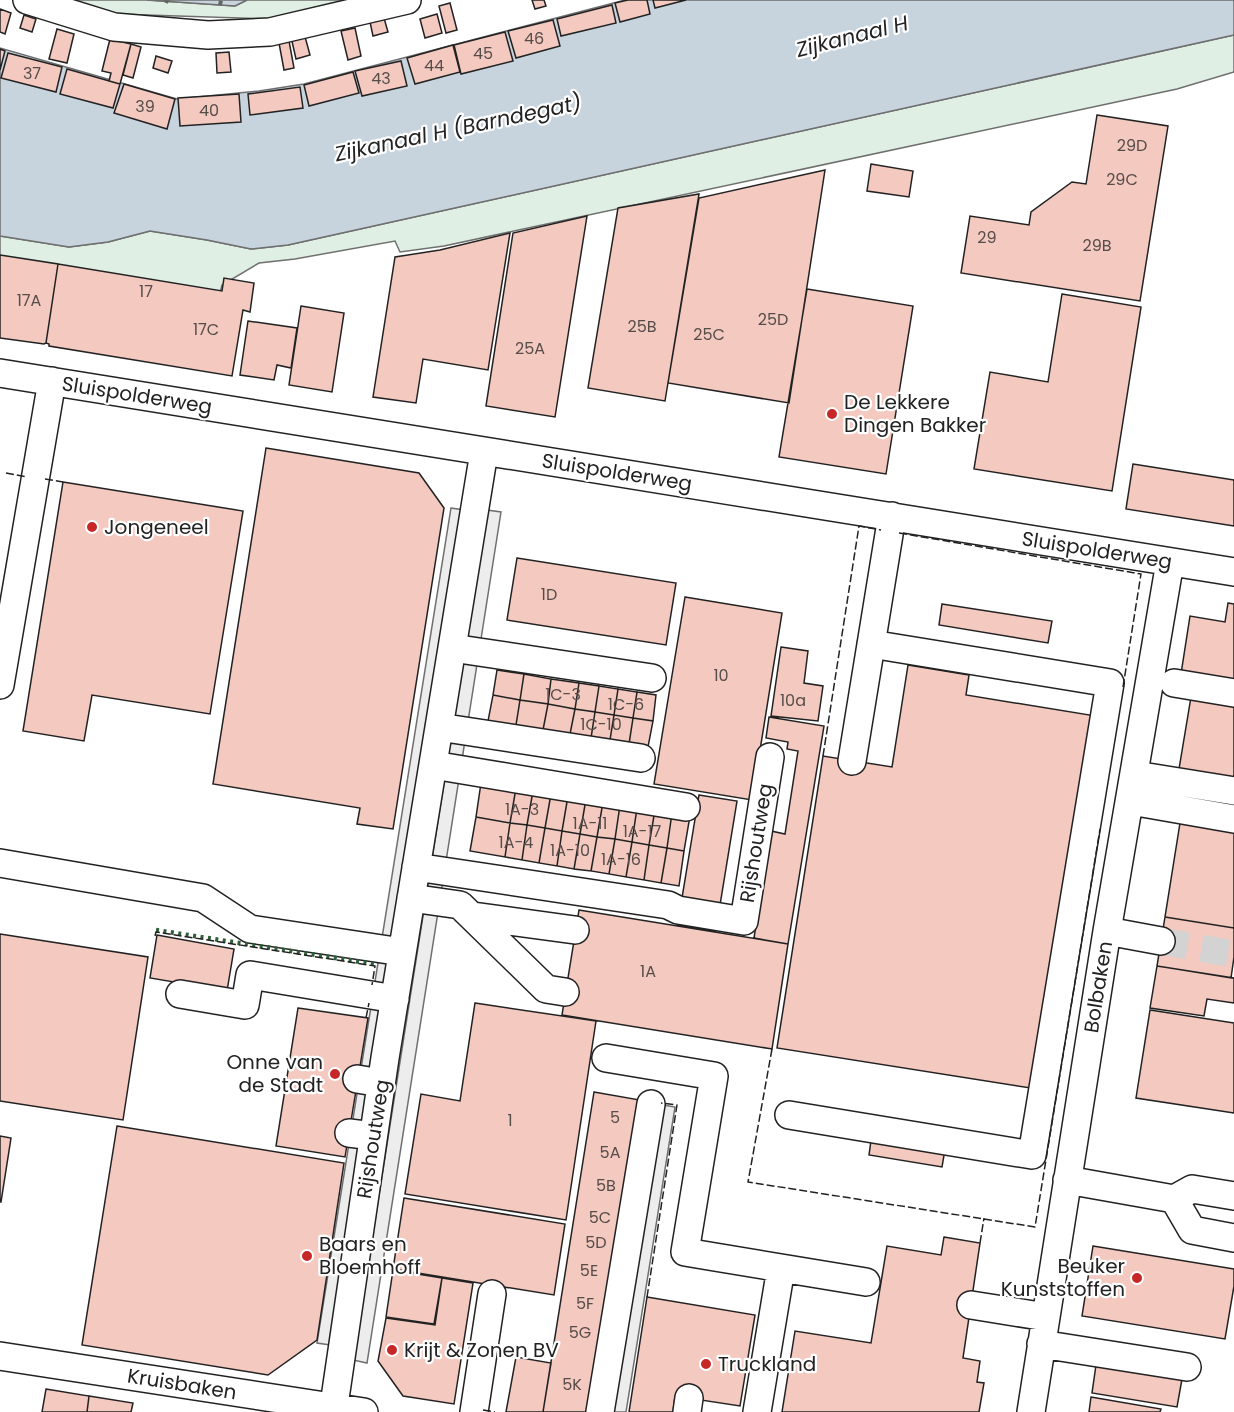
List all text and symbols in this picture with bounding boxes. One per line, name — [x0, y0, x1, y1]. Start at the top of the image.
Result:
water label: Zijkanaal H — [792, 8, 912, 64]
house number: 46 — [524, 27, 544, 50]
house number: 45 — [473, 42, 493, 65]
house number: 44 — [424, 54, 444, 77]
house number: 37 — [23, 62, 41, 85]
house number: 43 — [371, 67, 391, 90]
water label: Zijkanaal H (Barndegat) — [331, 88, 584, 169]
house number: 39 — [135, 95, 155, 118]
house number: 40 — [199, 99, 219, 122]
house number: 29D — [1117, 134, 1147, 157]
house number: 29C — [1106, 168, 1138, 191]
house number: 29 — [977, 226, 997, 249]
house number: 29B — [1082, 234, 1112, 257]
house number: 17 — [139, 280, 153, 303]
house number: 17A — [17, 289, 42, 312]
house number: 25D — [758, 308, 788, 331]
house number: 25B — [627, 315, 657, 338]
house number: 17C — [193, 318, 219, 341]
house number: 25C — [693, 323, 725, 346]
house number: 25A — [515, 337, 545, 360]
street label: Sluispolderweg — [60, 369, 214, 421]
place label: De Lekkere Dingen Bakker — [844, 388, 986, 439]
marker: De Lekkere Dingen Bakker — [825, 407, 839, 421]
street label: Sluispolderweg — [540, 446, 694, 498]
place label: Jongeneel — [104, 513, 209, 541]
marker: Jongeneel — [85, 520, 99, 534]
street label: Sluispolderweg — [1020, 524, 1174, 576]
house number: 1D — [541, 583, 557, 606]
house number: 10 — [713, 664, 729, 687]
house number: 1C-3 — [545, 683, 581, 706]
house number: 10a — [780, 689, 806, 712]
house number: 1C-6 — [608, 693, 644, 716]
house number: 1C-10 — [580, 713, 622, 736]
street label: Rijshoutweg — [733, 781, 779, 905]
house number: 1A-3 — [505, 798, 539, 821]
house number: 1A-11 — [573, 812, 607, 835]
house number: 1A-17 — [623, 820, 662, 843]
house number: 1A-4 — [499, 831, 533, 854]
house number: 1A-10 — [550, 839, 590, 862]
house number: 1A-16 — [601, 848, 641, 871]
street label: Bolbaken — [1077, 939, 1119, 1035]
house number: 1A — [640, 960, 656, 983]
place label: Onne van de Stadt — [226, 1048, 323, 1099]
marker: Onne van de Stadt — [328, 1067, 342, 1081]
street label: Rijshoutweg — [350, 1077, 396, 1201]
house number: 5 — [610, 1106, 620, 1129]
house number: 1 — [507, 1109, 513, 1132]
house number: 5A — [600, 1141, 621, 1164]
house number: 5B — [596, 1174, 616, 1197]
house number: 5C — [589, 1206, 611, 1229]
place label: Baars en Bloemhoff — [319, 1230, 421, 1281]
house number: 5D — [585, 1231, 607, 1254]
marker: Baars en Bloemhoff — [300, 1249, 314, 1263]
place label: Beuker Kunststoffen — [1001, 1252, 1125, 1303]
house number: 5E — [580, 1259, 598, 1282]
marker: Beuker Kunststoffen — [1130, 1271, 1144, 1285]
house number: 5F — [576, 1292, 594, 1315]
house number: 5G — [569, 1321, 591, 1344]
place label: Krijt & Zonen BV — [404, 1336, 559, 1364]
marker: Krijt & Zonen BV — [385, 1343, 399, 1357]
place label: Truckland — [718, 1350, 816, 1378]
marker: Truckland — [699, 1357, 713, 1371]
street label: Kruisbaken — [125, 1362, 239, 1406]
house number: 5K — [562, 1373, 582, 1396]

